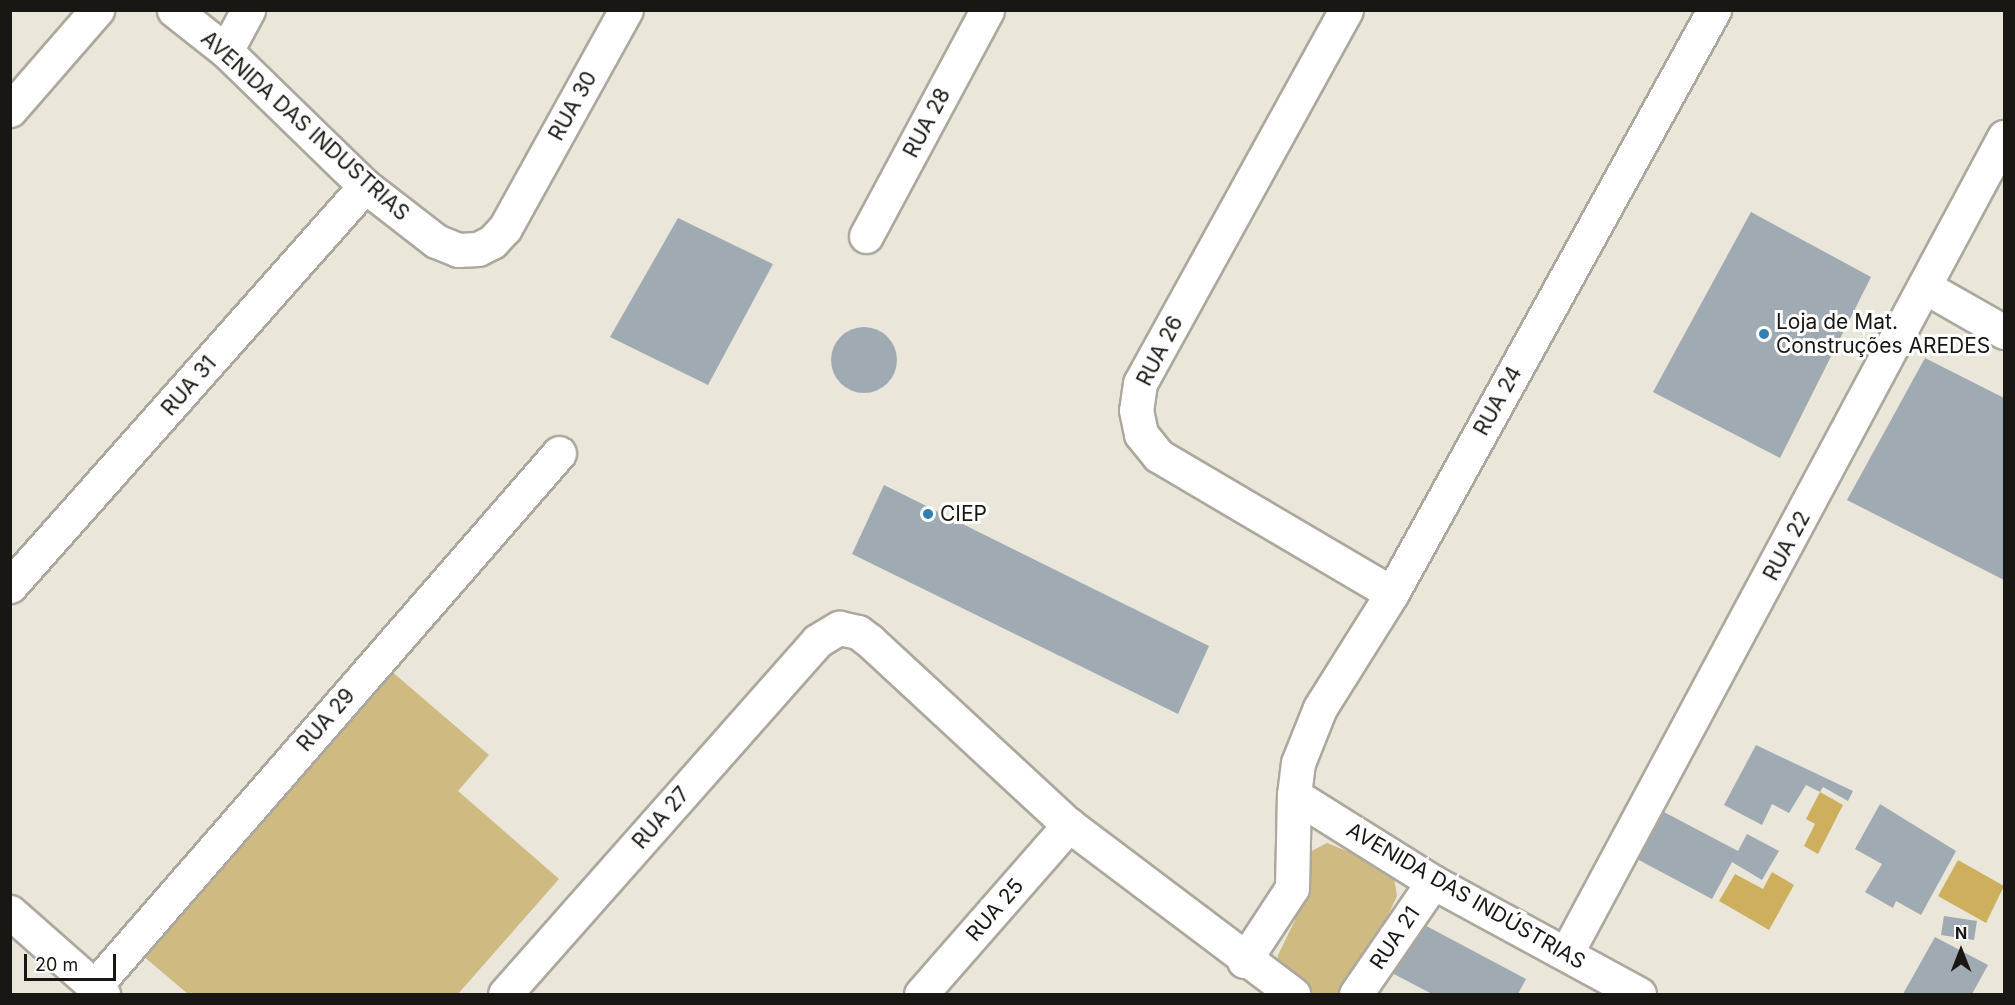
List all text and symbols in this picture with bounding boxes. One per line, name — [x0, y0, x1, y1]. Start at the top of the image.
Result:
street label: AVENIDA DAS INDUSTRIAS — [196, 26, 414, 226]
street label: RUA 30 — [544, 67, 602, 145]
street label: RUA 28 — [898, 84, 956, 162]
place label: Loja de Mat. Construções AREDES — [1776, 309, 1990, 359]
street label: RUA 26 — [1132, 312, 1188, 390]
marker: Loja de Mat. Construções AREDES — [1757, 327, 1771, 341]
street label: RUA 31 — [156, 351, 222, 421]
street label: RUA 24 — [1469, 362, 1527, 440]
place label: CIEP — [940, 501, 987, 527]
marker: CIEP — [921, 507, 935, 521]
street label: RUA 22 — [1758, 507, 1816, 585]
street label: RUA 29 — [292, 683, 360, 757]
street label: RUA 27 — [627, 782, 695, 854]
street label: AVENIDA DAS INDÚSTRIAS — [1342, 817, 1590, 975]
street label: RUA 25 — [961, 874, 1029, 946]
street label: RUA 21 — [1365, 902, 1425, 974]
north arrow — [1931, 921, 1991, 981]
text: N — [1955, 923, 1967, 943]
scale bar — [27, 942, 118, 980]
text: 20 m — [35, 954, 78, 975]

